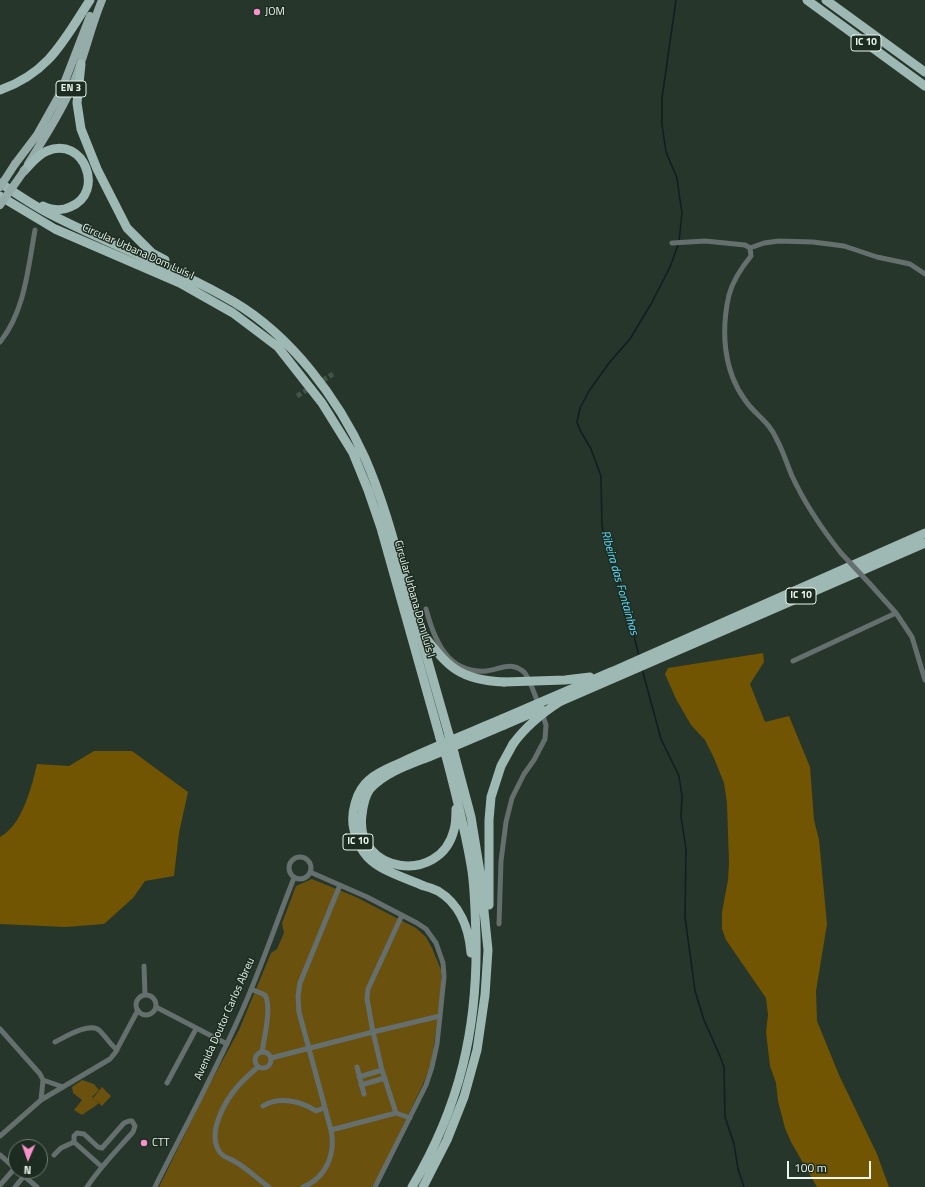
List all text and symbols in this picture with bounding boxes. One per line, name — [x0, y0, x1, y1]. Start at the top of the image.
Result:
place label: JOM — [265, 5, 285, 19]
marker: JOM — [252, 7, 262, 17]
road number: IC 10 — [851, 35, 881, 51]
road number: EN 3 — [56, 81, 86, 97]
street label: Circular Urbana Dom Luís I — [80, 221, 196, 283]
water label: Ribeira das Fontainhas — [597, 529, 641, 637]
street label: Circular Urbana Dom Luís I — [391, 539, 437, 659]
road number: IC 10 — [786, 588, 816, 604]
road number: IC 10 — [343, 834, 373, 850]
street label: Avenida Doutor Carlos Abreu — [192, 956, 258, 1082]
place label: CTT — [152, 1136, 170, 1150]
marker: CTT — [139, 1138, 149, 1148]
north arrow — [8, 1139, 48, 1179]
scale bar — [789, 1153, 873, 1179]
text: 100 m — [794, 1158, 827, 1177]
text: N — [24, 1162, 32, 1178]

